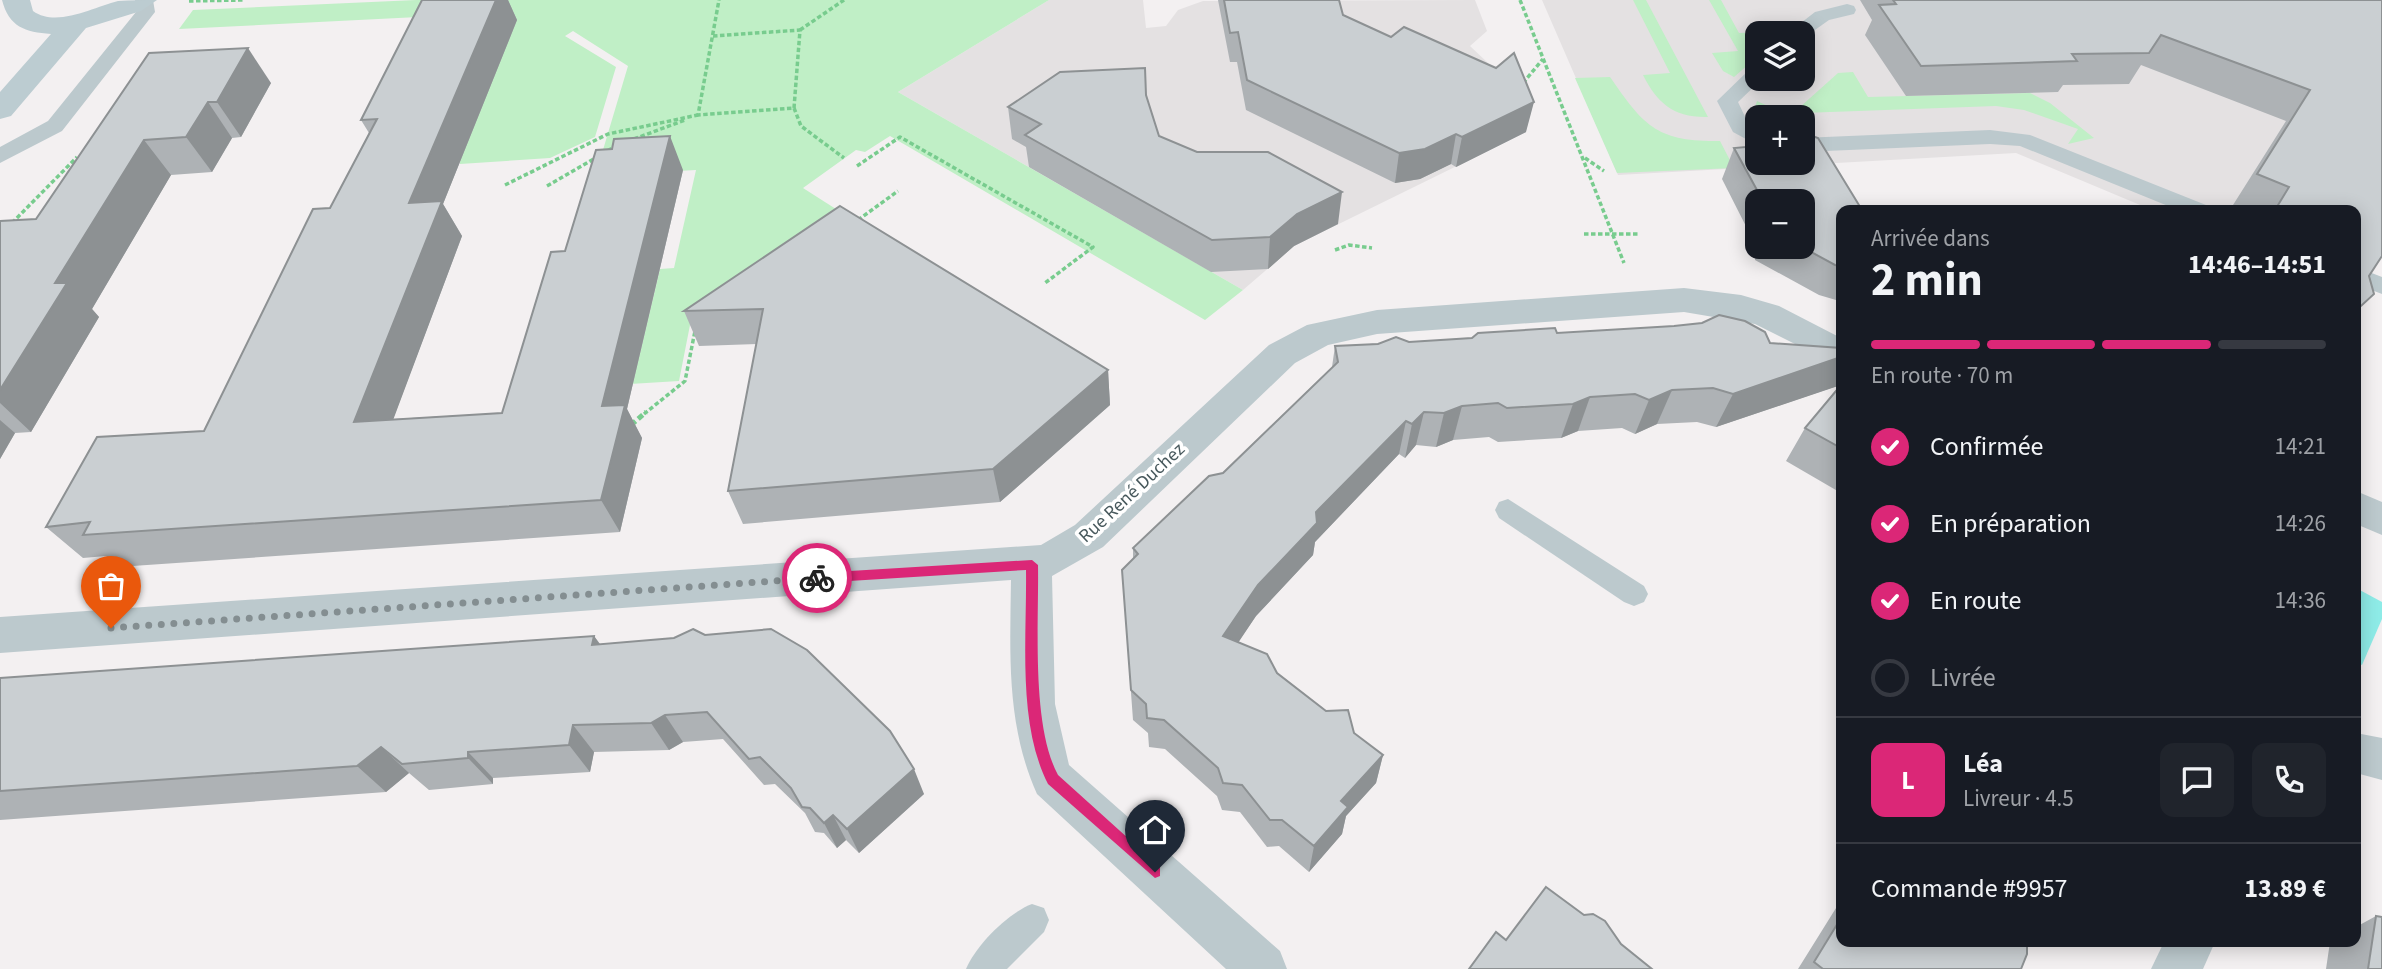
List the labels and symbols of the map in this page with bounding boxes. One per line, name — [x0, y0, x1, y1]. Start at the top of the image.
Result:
street label: Rue René Duchez — [1073, 437, 1191, 549]
courier — [782, 543, 852, 613]
pin — [81, 556, 141, 628]
pin — [1125, 800, 1185, 872]

